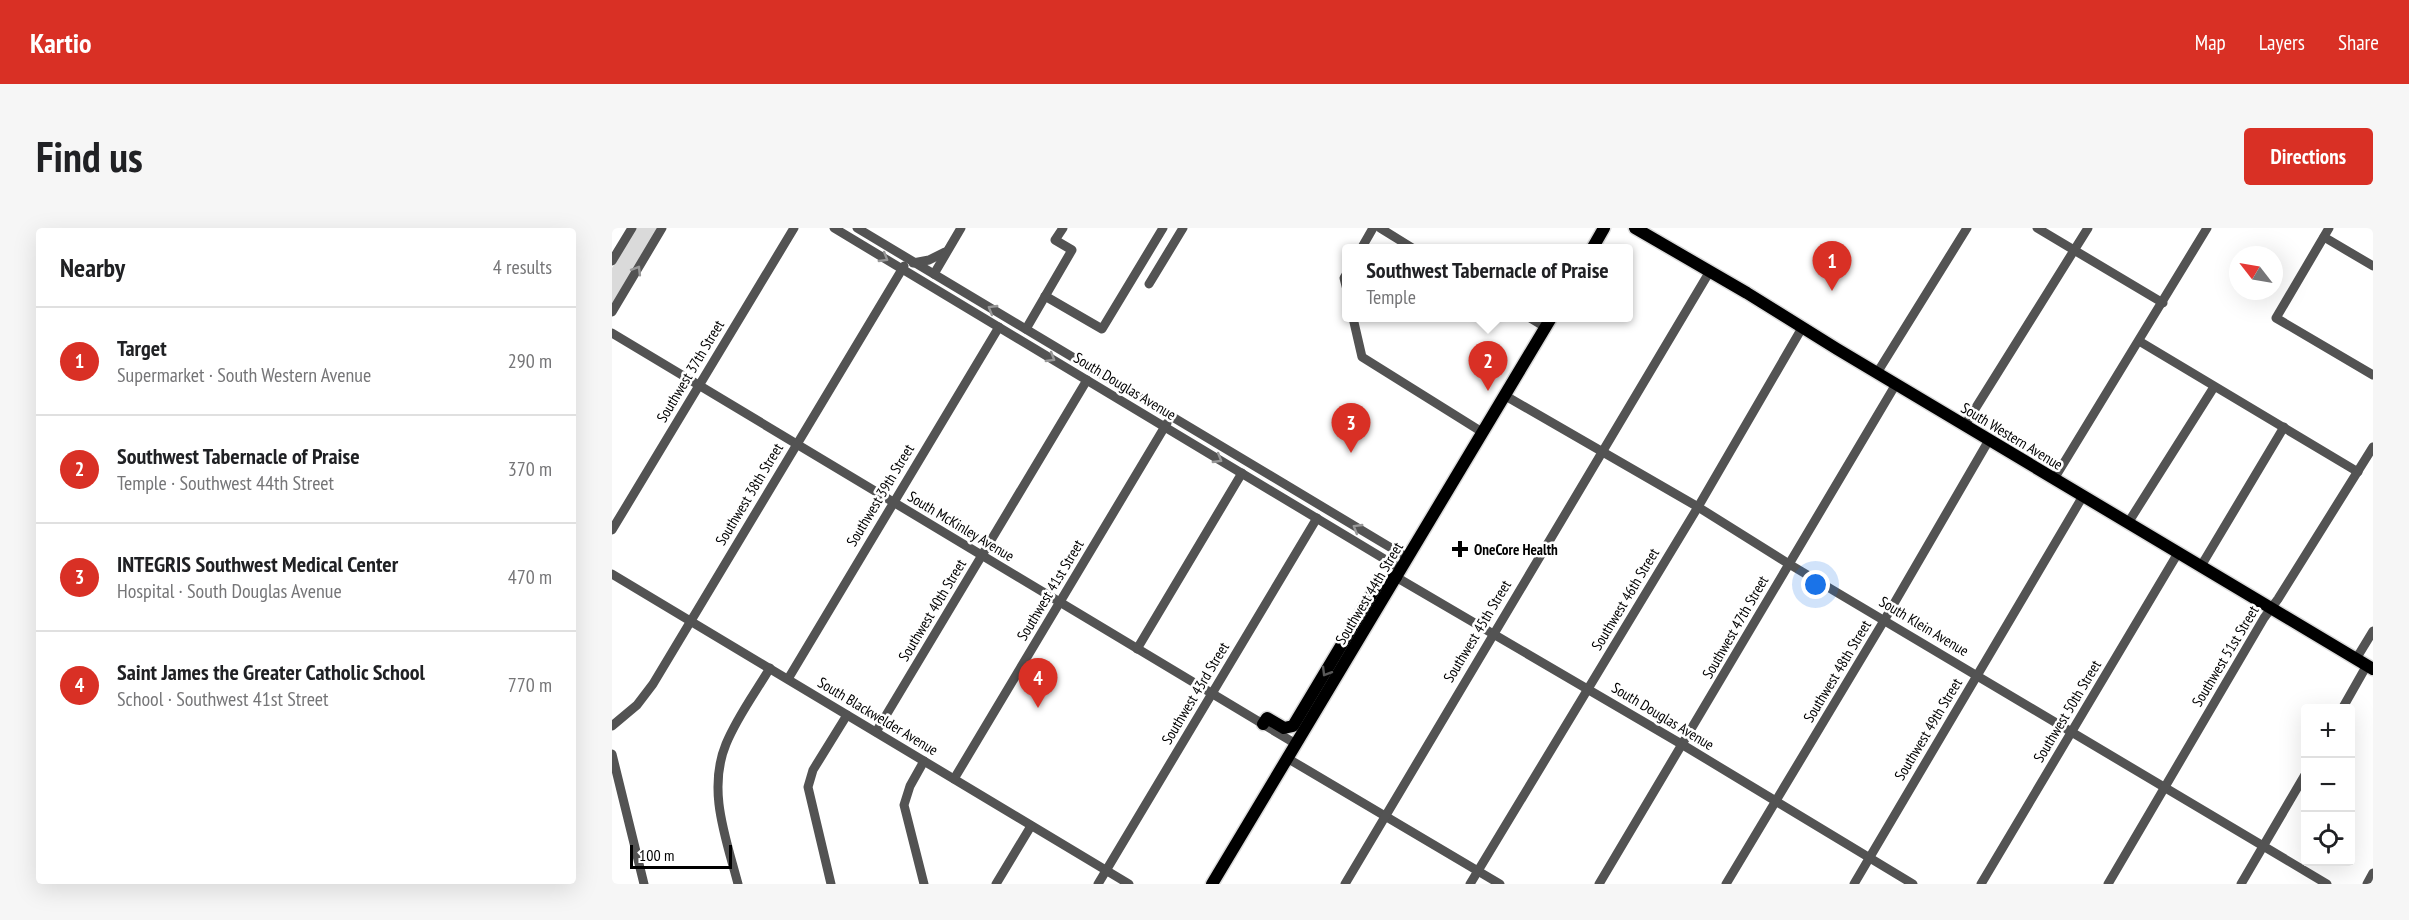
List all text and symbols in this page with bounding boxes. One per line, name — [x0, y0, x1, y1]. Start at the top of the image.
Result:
text: Kartio — [30, 24, 92, 61]
text: Map — [2195, 29, 2226, 56]
text: Layers — [2259, 29, 2305, 56]
text: Share — [2338, 29, 2379, 56]
button: Directions — [2244, 128, 2373, 185]
text: Find us — [36, 129, 143, 184]
pin: 1 — [1812, 242, 1852, 291]
popup — [1342, 244, 1633, 322]
north arrow — [2229, 246, 2283, 300]
text: Nearby — [60, 251, 125, 284]
one-way arrow — [878, 251, 888, 262]
text: 4 results — [493, 254, 552, 280]
text: Southwest Tabernacle of Praise — [1366, 256, 1609, 284]
one-way arrow — [630, 266, 642, 276]
text: Temple — [1366, 284, 1416, 310]
one-way arrow — [988, 304, 998, 316]
street label: Southwest 37th Street — [652, 316, 728, 426]
text: Target — [117, 334, 167, 362]
pin: 2 — [1468, 342, 1508, 391]
text: 1 — [75, 348, 84, 374]
text: 290 m — [508, 348, 552, 374]
street label: South Douglas Avenue — [1070, 348, 1180, 424]
one-way arrow — [1045, 351, 1055, 363]
text: Supermarket · South Western Avenue — [117, 362, 371, 388]
street label: South Western Avenue — [1958, 398, 2066, 474]
pin: 3 — [1332, 404, 1370, 453]
street label: Southwest 38th Street — [711, 439, 787, 549]
street label: Southwest 39th Street — [842, 440, 918, 550]
text: Southwest Tabernacle of Praise — [117, 442, 360, 470]
one-way arrow — [1212, 452, 1222, 463]
text: 2 — [75, 456, 84, 482]
text: 370 m — [508, 456, 552, 482]
text: Temple · Southwest 44th Street — [117, 470, 334, 496]
street label: South McKinley Avenue — [904, 487, 1018, 565]
one-way arrow — [1353, 523, 1363, 535]
street label: Southwest 41st Street — [1012, 536, 1088, 644]
street label: Southwest 44th Street — [1331, 538, 1407, 648]
marker: OneCore Health — [1451, 540, 1469, 558]
place label: OneCore Health — [1474, 540, 1558, 559]
street label: Southwest 46th Street — [1587, 544, 1663, 654]
text: INTEGRIS Southwest Medical Center — [117, 550, 398, 578]
street label: Southwest 40th Street — [894, 555, 970, 665]
text: 3 — [75, 564, 84, 590]
text: 470 m — [508, 564, 552, 590]
your location — [1801, 570, 1830, 599]
street label: Southwest 47th Street — [1698, 572, 1772, 682]
street label: Southwest 45th Street — [1439, 576, 1515, 686]
text: Hospital · South Douglas Avenue — [117, 578, 342, 604]
street label: South Klein Avenue — [1876, 592, 1972, 660]
street label: Southwest 51st Street — [2187, 602, 2263, 710]
street label: Southwest 48th Street — [1799, 616, 1875, 726]
street label: Southwest 43rd Street — [1157, 638, 1233, 748]
street label: Southwest 50th Street — [2029, 656, 2105, 766]
text: Saint James the Greater Catholic School — [117, 658, 425, 686]
pin: 4 — [1018, 658, 1058, 708]
one-way arrow — [1321, 666, 1333, 676]
text: 4 — [75, 672, 84, 698]
text: 770 m — [508, 672, 552, 698]
street label: South Blackwelder Avenue — [814, 673, 942, 759]
street label: Southwest 49th Street — [1890, 674, 1966, 784]
street label: South Douglas Avenue — [1608, 678, 1718, 754]
text: School · Southwest 41st Street — [117, 686, 329, 712]
map controls — [2301, 704, 2355, 866]
button: + — [2301, 704, 2355, 758]
button: − — [2301, 758, 2355, 812]
button: locate — [2301, 812, 2355, 866]
scale bar — [630, 842, 732, 870]
text: 100 m — [639, 845, 674, 865]

